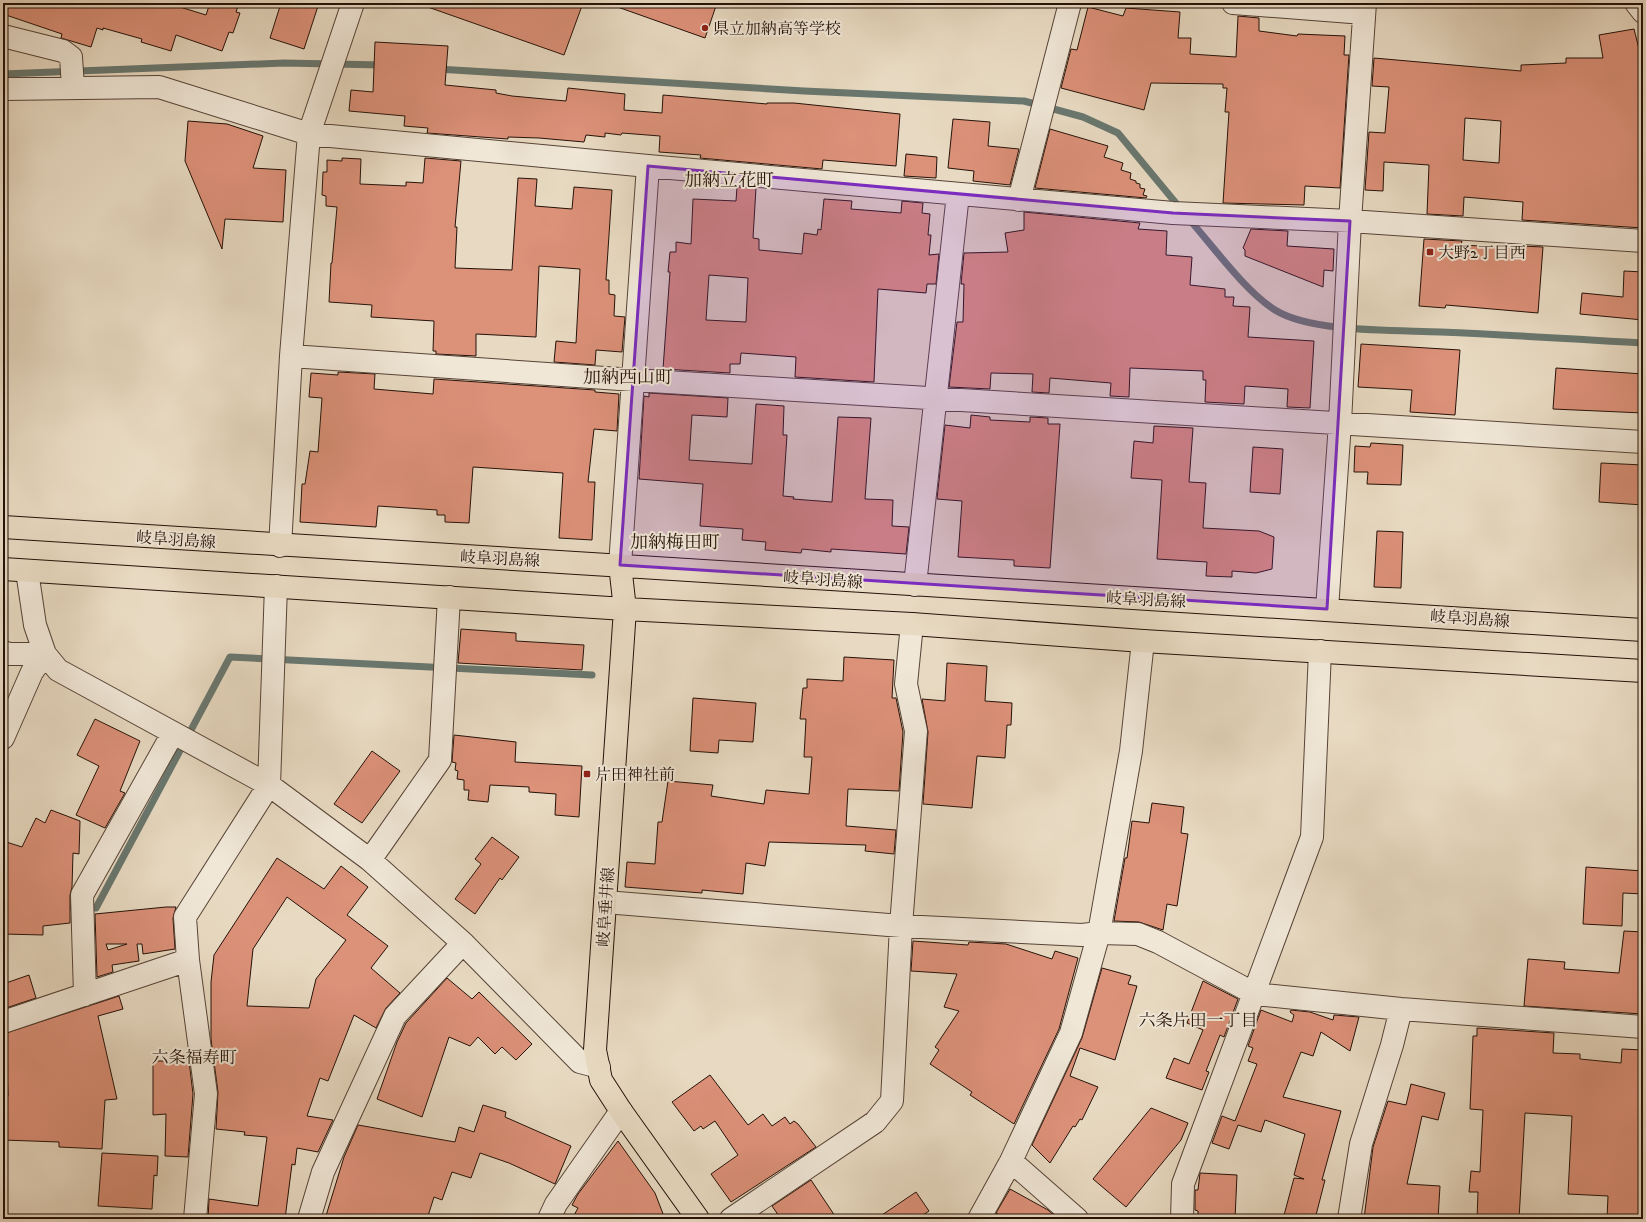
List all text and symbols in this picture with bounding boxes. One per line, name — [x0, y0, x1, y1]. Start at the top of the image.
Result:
place label: 県立加納高等学校 — [713, 19, 841, 39]
marker: 県立加納高等学校 — [700, 23, 710, 33]
district label: 加納立花町 — [684, 170, 774, 192]
place label: 大野2丁目西 — [1438, 243, 1526, 263]
marker: 大野2丁目西 — [1425, 247, 1435, 257]
district label: 加納西山町 — [583, 367, 673, 389]
street label: 岐阜羽島線 — [135, 527, 217, 553]
district label: 加納梅田町 — [630, 532, 720, 554]
street label: 岐阜羽島線 — [459, 547, 540, 571]
street label: 岐阜羽島線 — [782, 567, 864, 593]
street label: 岐阜羽島線 — [1105, 588, 1186, 612]
street label: 岐阜羽島線 — [1429, 606, 1511, 632]
place label: 片田神社前 — [595, 765, 675, 785]
marker: 片田神社前 — [582, 769, 592, 779]
street label: 岐阜垂井線 — [593, 866, 619, 948]
district label: 六条片田一丁目 — [1139, 1010, 1258, 1032]
district label: 六条福寿町 — [152, 1047, 237, 1069]

